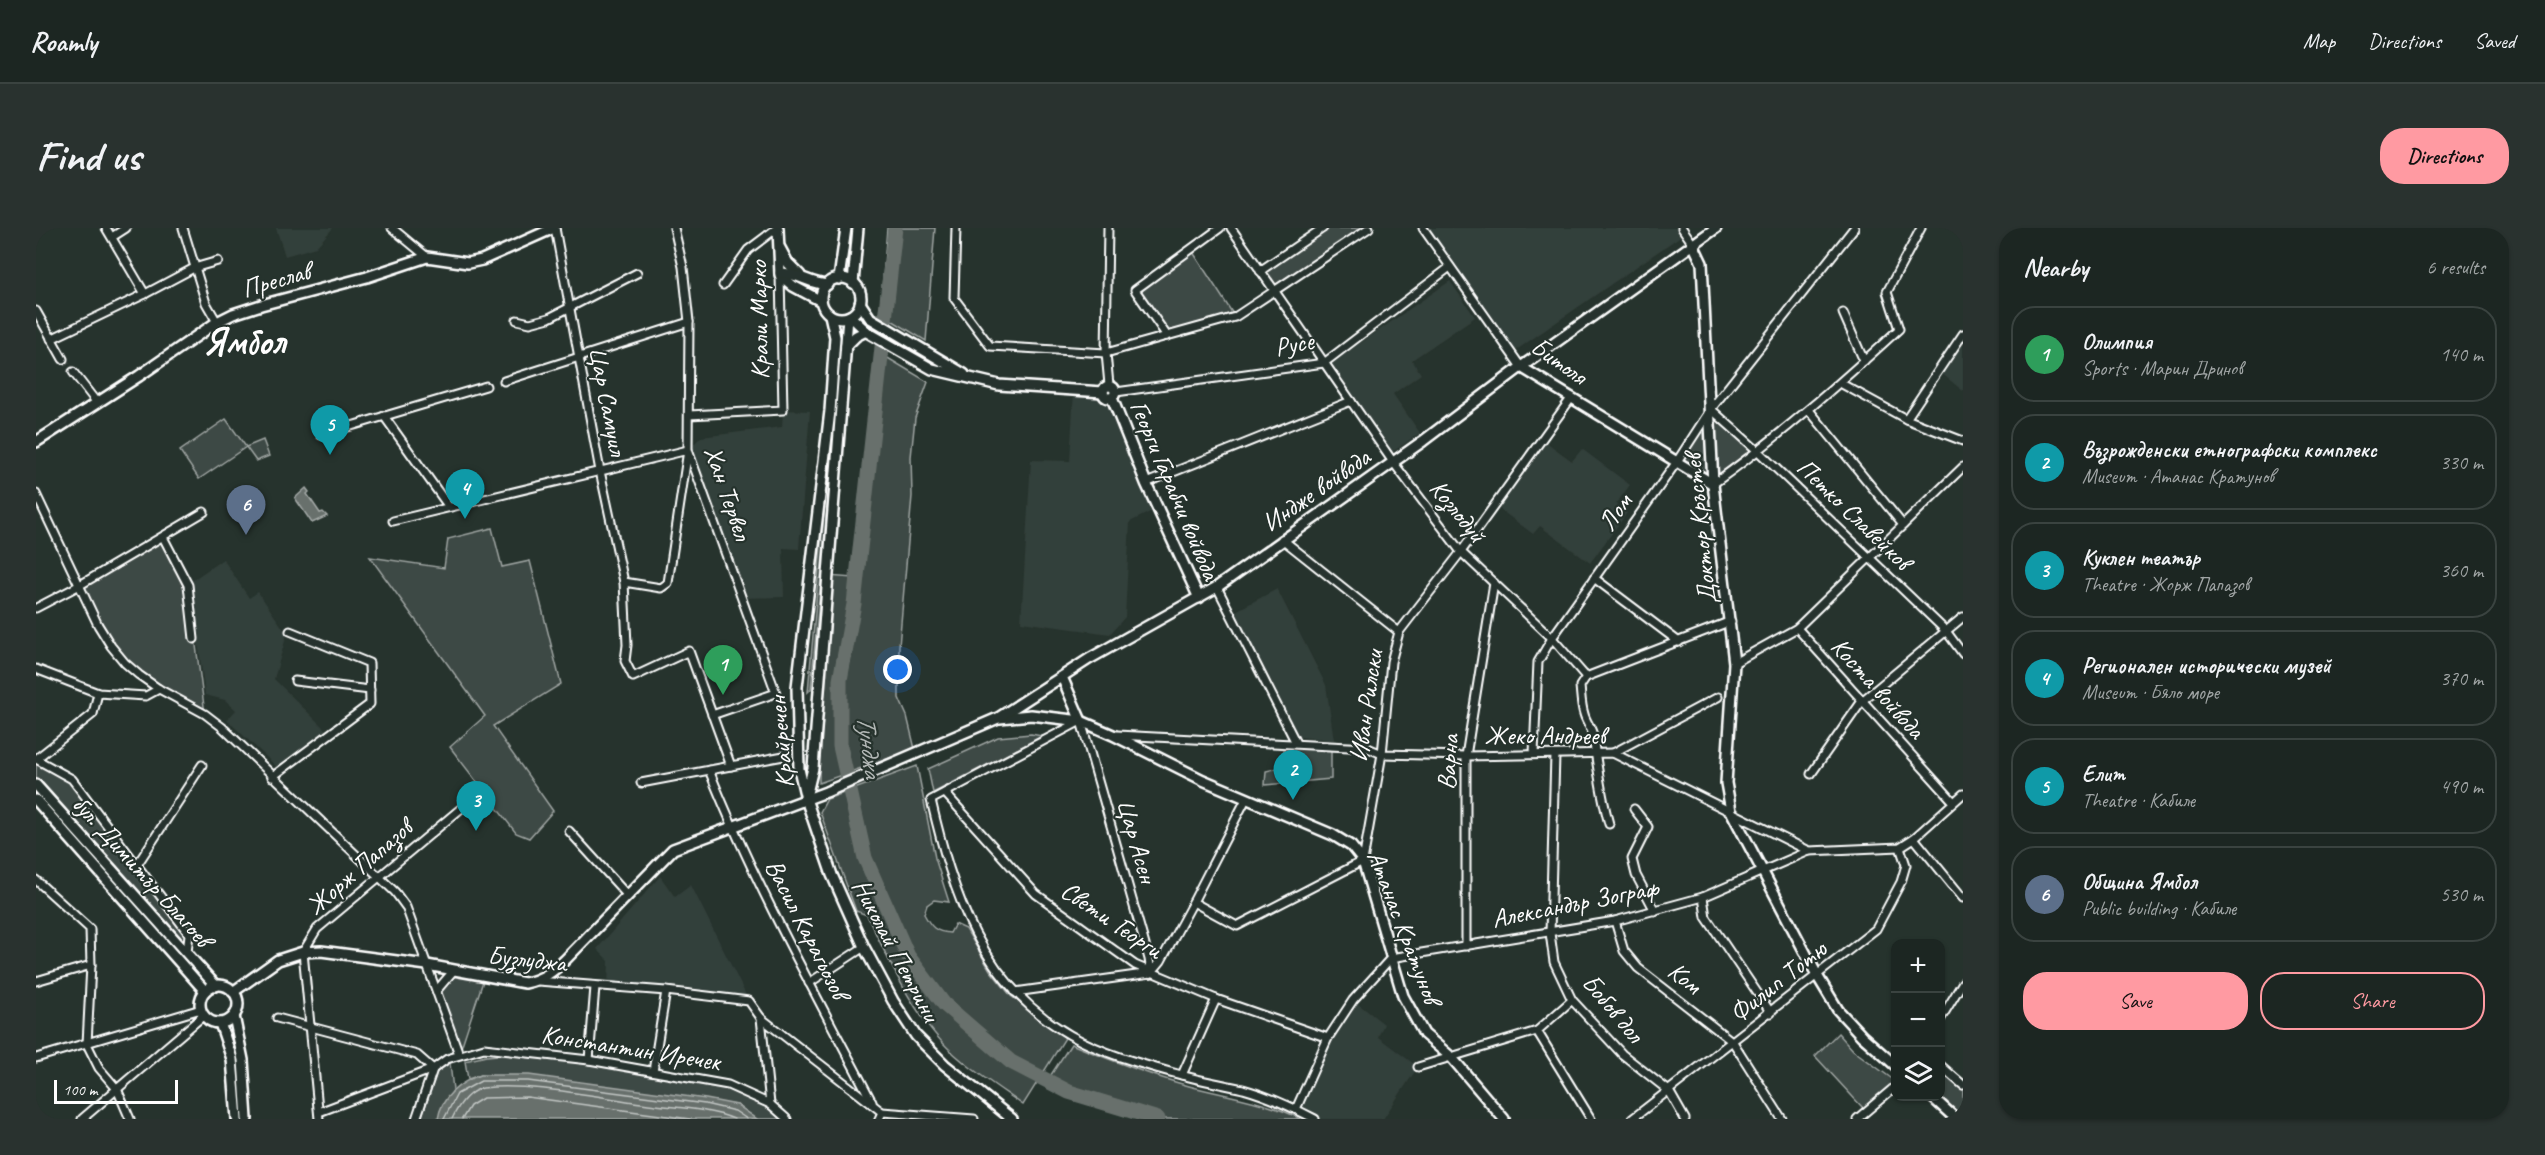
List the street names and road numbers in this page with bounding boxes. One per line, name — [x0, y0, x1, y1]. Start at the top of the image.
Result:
street label: Преслав — [238, 253, 320, 305]
street label: Крали Марко — [741, 259, 777, 380]
street label: Русе — [1272, 324, 1318, 364]
street label: Битоля — [1524, 330, 1595, 393]
street label: Цар Самуил — [581, 344, 635, 461]
street label: Георги Гарабчи войвода — [1122, 395, 1228, 586]
street label: Индже войвода — [1255, 440, 1378, 539]
street label: Хан Тервел — [697, 442, 760, 546]
street label: Доктор Кръстев — [1675, 447, 1724, 606]
street label: Петко Славейков — [1790, 451, 1922, 580]
street label: Козлодуй — [1422, 472, 1495, 552]
street label: Лом — [1590, 486, 1640, 537]
street label: Коста войвода — [1824, 630, 1933, 747]
street label: Иван Рилски — [1342, 645, 1391, 764]
street label: Крайречен — [760, 692, 801, 789]
street label: Жеко Андреев — [1484, 719, 1610, 752]
street label: Варна — [1430, 732, 1467, 791]
street label: бул. Димитър Благоев — [65, 788, 223, 958]
street label: Цар Асен — [1109, 795, 1165, 889]
street label: Жорж Папазов — [299, 809, 423, 923]
street label: Атанас Кратунов — [1360, 846, 1451, 1014]
street label: Васил Карагьозов — [758, 854, 859, 1010]
street label: Александър Зограф — [1489, 870, 1663, 935]
street label: Николай Петрини — [845, 873, 949, 1029]
street label: Свети Георги — [1055, 874, 1171, 967]
street label: Филип Тотю — [1723, 932, 1834, 1029]
street label: Бузлуджа — [486, 938, 570, 981]
street label: Ком — [1661, 954, 1710, 1002]
street label: Бобов дол — [1575, 967, 1652, 1051]
street label: Константин Иречек — [539, 1018, 724, 1079]

